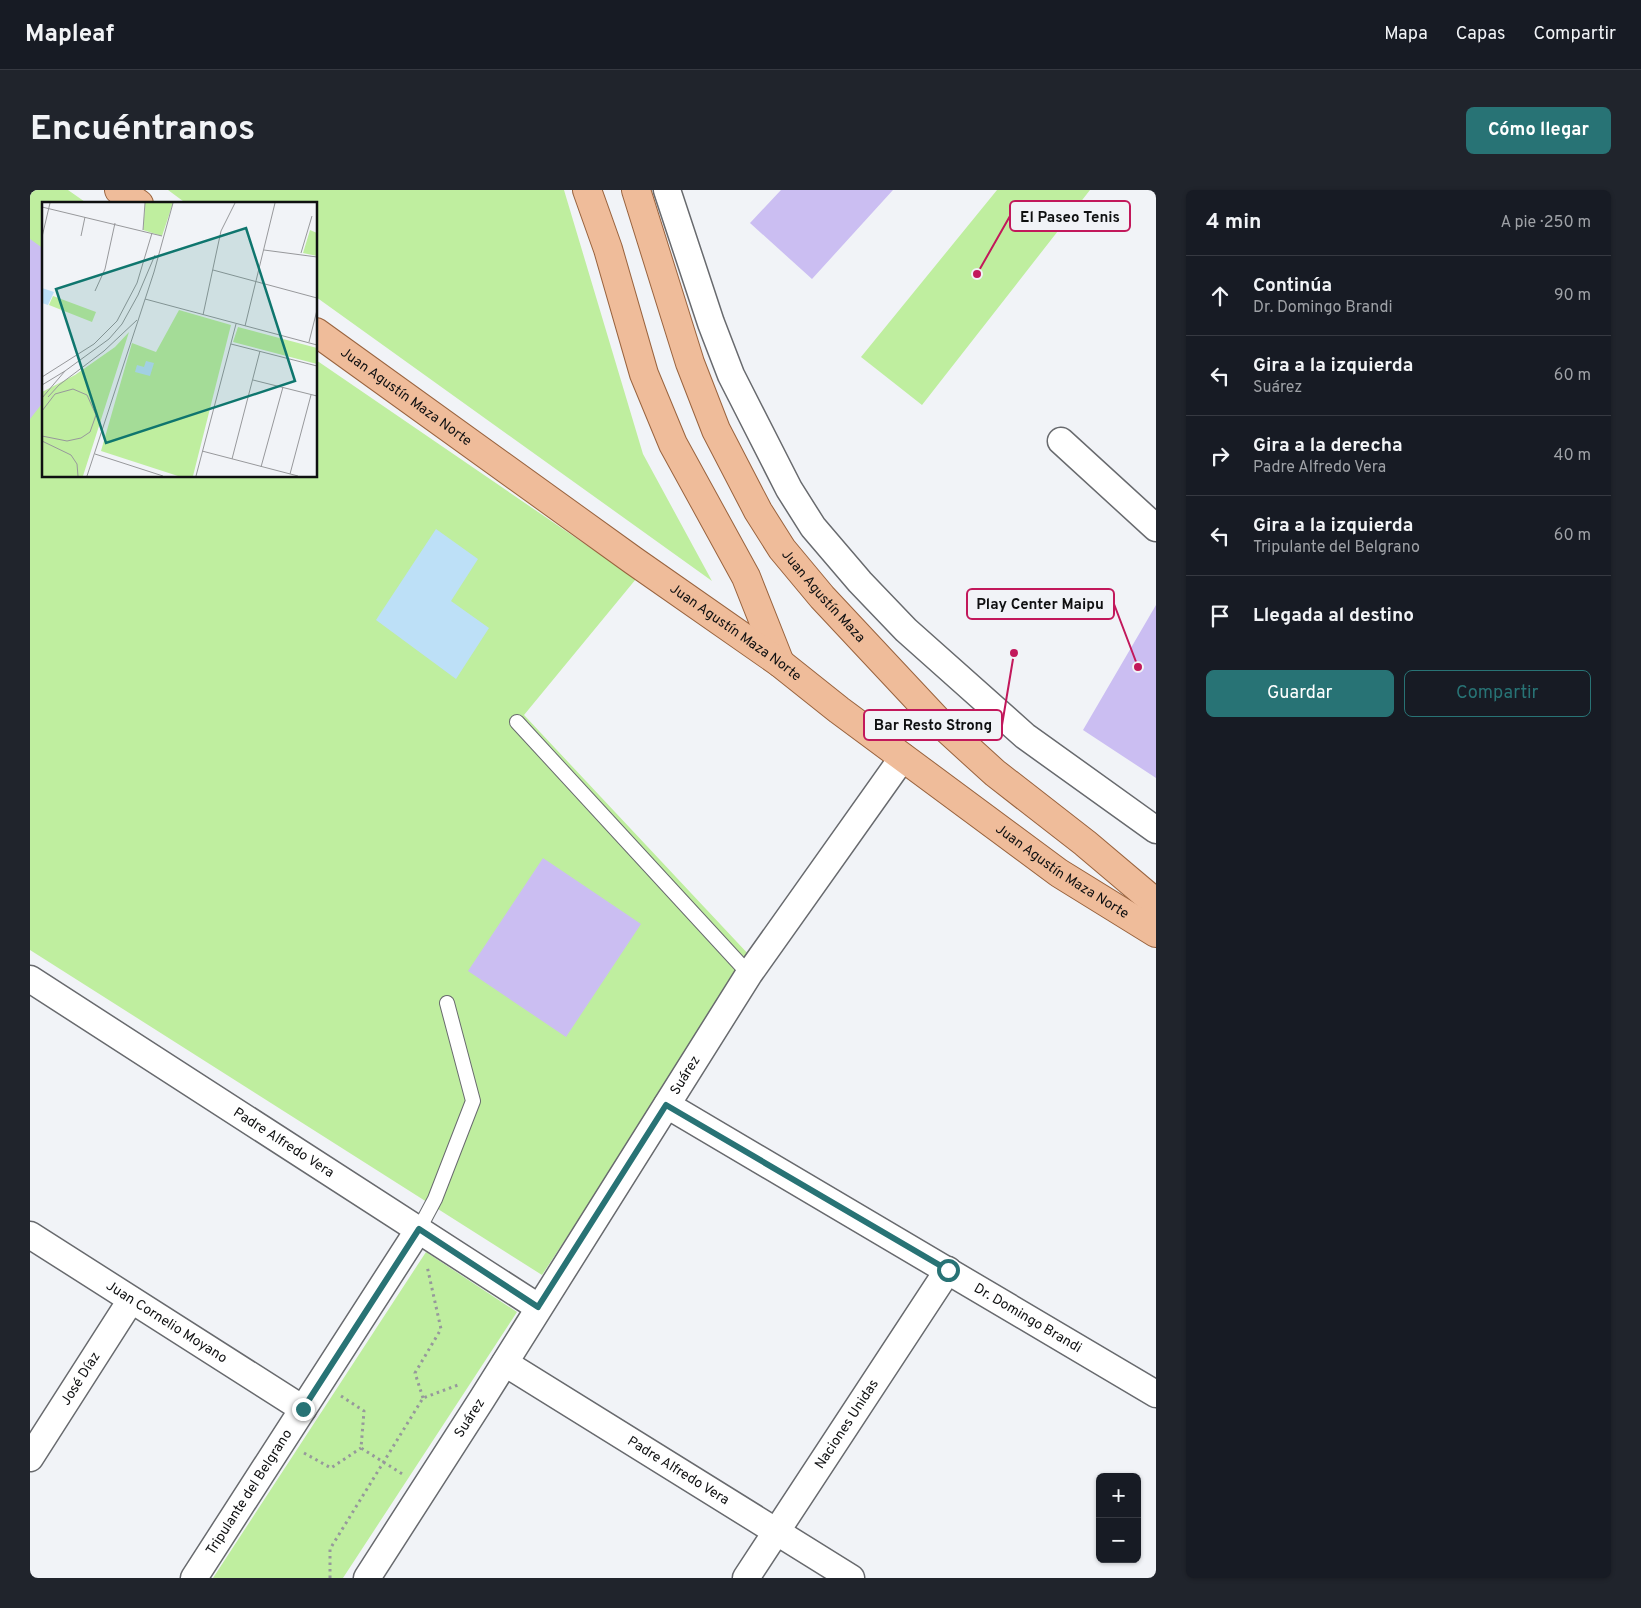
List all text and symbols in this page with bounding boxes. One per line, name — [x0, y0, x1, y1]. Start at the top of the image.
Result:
text: Mapleaf — [25, 20, 114, 50]
text: Mapa — [1384, 23, 1428, 46]
text: Capas — [1456, 23, 1505, 46]
text: Compartir — [1533, 23, 1616, 46]
button: Cómo llegar — [1466, 107, 1611, 154]
text: Encuéntranos — [30, 108, 255, 152]
callout: El Paseo Tenis — [1010, 201, 1130, 231]
inset map — [42, 202, 318, 478]
text: El Paseo Tenis — [1020, 209, 1120, 228]
text: 4 min — [1206, 209, 1262, 236]
text: A pie · 250 m — [1501, 213, 1591, 233]
text: Continúa — [1253, 274, 1332, 298]
icon: ahead — [1206, 282, 1234, 310]
text: 90 m — [1554, 286, 1591, 306]
text: Dr. Domingo Brandi — [1253, 298, 1393, 318]
street label: Juan Agustín Maza Norte — [337, 344, 475, 450]
text: Gira a la izquierda — [1253, 354, 1413, 378]
icon: left — [1206, 362, 1234, 390]
text: 60 m — [1554, 366, 1591, 386]
text: Suárez — [1253, 378, 1302, 398]
text: Gira a la derecha — [1253, 434, 1403, 458]
icon: right — [1206, 442, 1234, 470]
text: 40 m — [1553, 446, 1591, 466]
text: Padre Alfredo Vera — [1253, 458, 1386, 478]
text: Gira a la izquierda — [1253, 514, 1413, 538]
icon: left — [1206, 522, 1234, 550]
text: 60 m — [1554, 526, 1591, 546]
text: Tripulante del Belgrano — [1253, 538, 1420, 558]
street label: Juan Agustín Maza — [778, 546, 869, 646]
street label: Juan Agustín Maza Norte — [666, 580, 805, 685]
callout: Play Center Maipu — [967, 589, 1114, 619]
text: Play Center Maipu — [976, 596, 1104, 615]
icon: arrive — [1206, 602, 1234, 630]
text: Llegada al destino — [1253, 604, 1414, 628]
button: Guardar — [1206, 670, 1394, 717]
button: Compartir — [1404, 670, 1591, 717]
callout: Bar Resto Strong — [864, 710, 1002, 740]
text: Bar Resto Strong — [874, 717, 992, 736]
street label: Juan Agustín Maza Norte — [992, 820, 1132, 923]
street label: Suárez — [667, 1052, 704, 1098]
street label: Padre Alfredo Vera — [230, 1104, 337, 1182]
route start — [937, 1259, 960, 1282]
street label: Juan Cornelio Moyano — [103, 1277, 230, 1367]
street label: Dr. Domingo Brandi — [971, 1280, 1085, 1357]
street label: José Díaz — [57, 1349, 104, 1409]
street label: Naciones Unidas — [811, 1376, 882, 1472]
street label: Suárez — [451, 1395, 489, 1441]
route end — [292, 1398, 315, 1421]
street label: Tripulante del Belgrano — [203, 1426, 296, 1558]
street label: Padre Alfredo Vera — [624, 1433, 732, 1509]
map controls — [1096, 1473, 1141, 1563]
button: + — [1096, 1473, 1141, 1518]
button: − — [1096, 1518, 1141, 1563]

